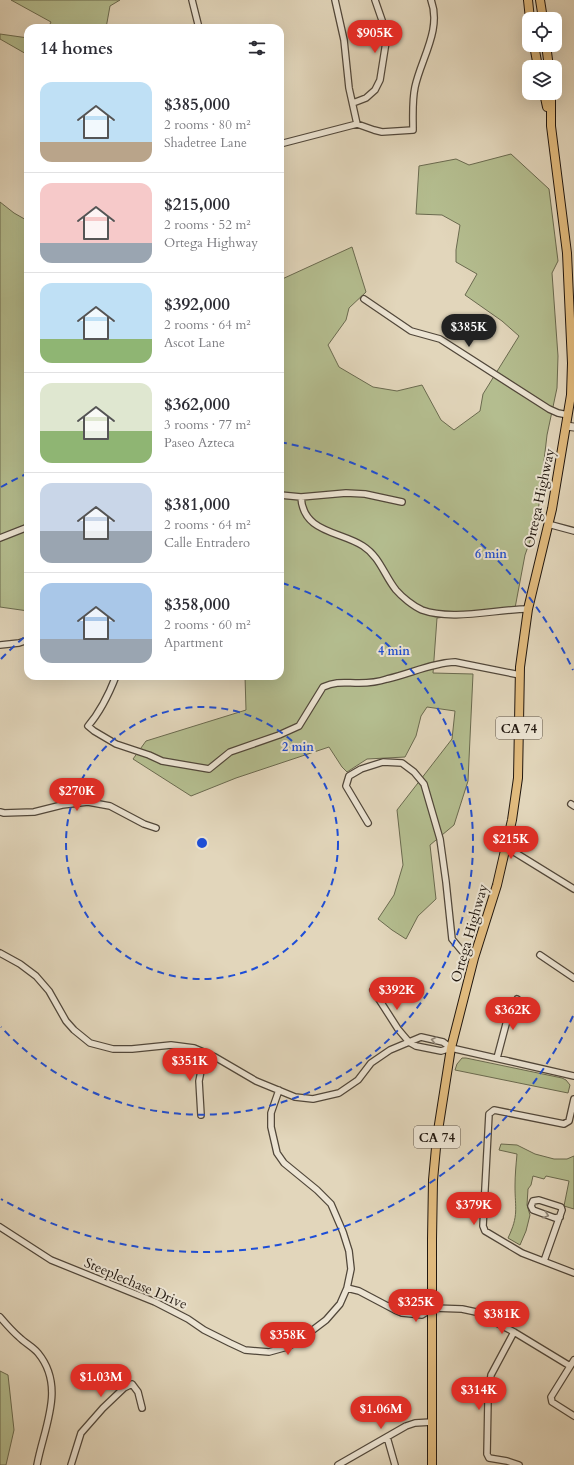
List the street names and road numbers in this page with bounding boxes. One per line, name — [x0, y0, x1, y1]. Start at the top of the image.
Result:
street label: Ortega Highway — [520, 446, 559, 550]
road number: CA 74 — [496, 717, 542, 739]
street label: Ortega Highway — [446, 881, 493, 985]
road number: CA 74 — [414, 1126, 460, 1148]
street label: Steeplechase Drive — [81, 1253, 190, 1314]

